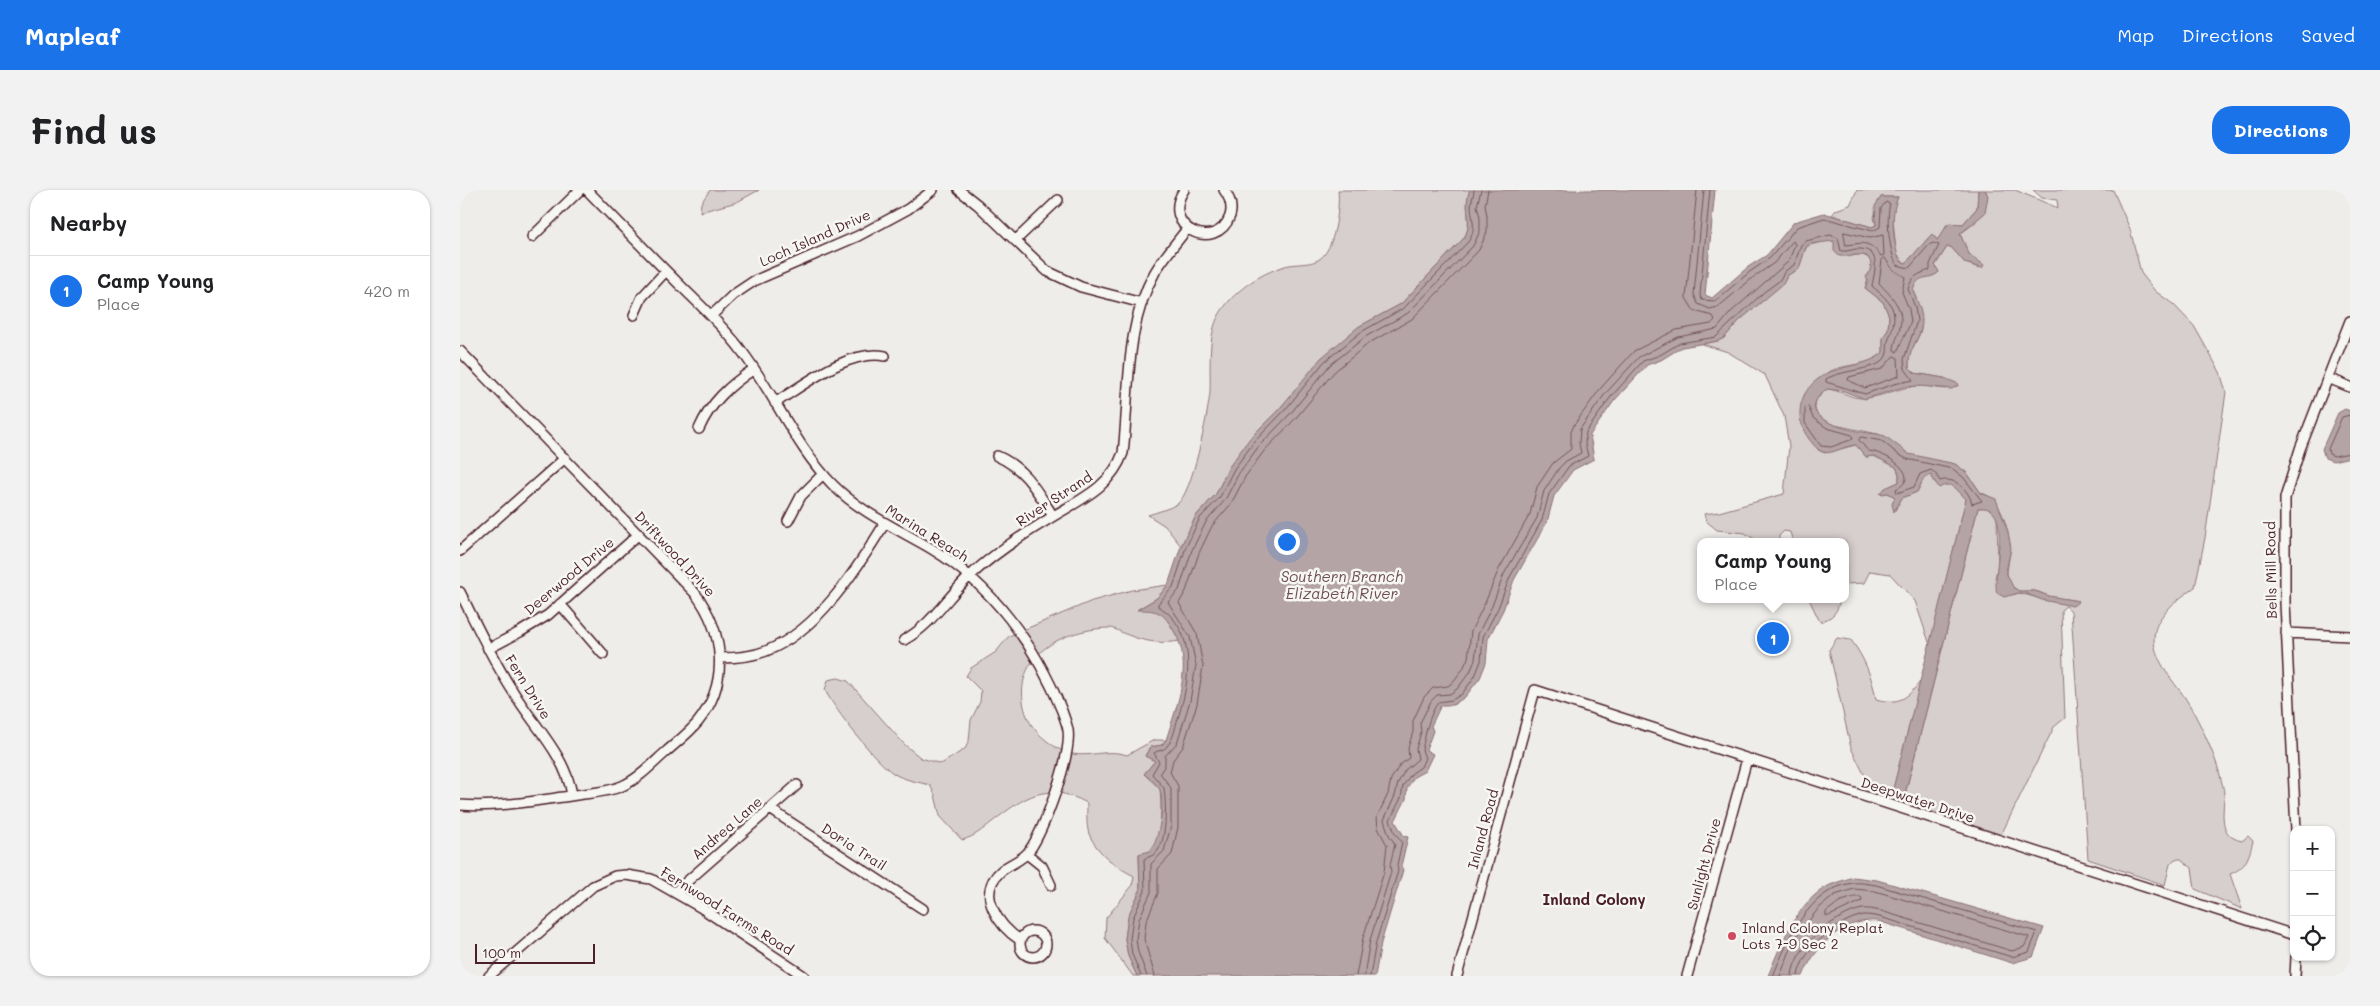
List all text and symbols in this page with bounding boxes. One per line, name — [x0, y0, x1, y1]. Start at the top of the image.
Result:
text: Mapleaf — [25, 20, 120, 51]
text: Map — [2117, 23, 2154, 47]
text: Directions — [2182, 23, 2274, 47]
text: Saved — [2302, 23, 2355, 47]
button: Directions — [2212, 106, 2350, 154]
text: Find us — [30, 107, 157, 153]
street label: Loch Island Drive — [756, 205, 873, 271]
text: Nearby — [50, 209, 127, 236]
text: Camp Young — [97, 268, 214, 293]
text: 1 — [62, 280, 70, 301]
text: 420 m — [364, 280, 410, 301]
text: Place — [97, 293, 140, 314]
street label: River Strand — [1012, 467, 1096, 530]
street label: Marina Reach — [882, 499, 973, 566]
street label: Driftwood Drive — [631, 507, 720, 600]
street label: Bells Mill Road — [2260, 521, 2281, 619]
your location — [1274, 529, 1300, 555]
street label: Deerwood Drive — [520, 532, 618, 619]
popup — [1697, 538, 1849, 603]
text: Camp Young — [1715, 548, 1831, 573]
water label: Southern Branch Elizabeth River — [1281, 566, 1403, 603]
text: Place — [1715, 573, 1758, 594]
pin: 1 — [1757, 619, 1789, 657]
street label: Fern Drive — [501, 651, 556, 723]
street label: Deepwater Drive — [1859, 772, 1977, 827]
street label: Inland Road — [1463, 787, 1502, 871]
street label: Andrea Lane — [687, 792, 766, 864]
street label: Sunlight Drive — [1682, 816, 1725, 912]
street label: Doria Trail — [818, 819, 890, 875]
map controls — [2290, 826, 2335, 961]
button: + — [2290, 826, 2335, 871]
street label: Fernwood Farms Road — [657, 862, 797, 959]
button: − — [2290, 871, 2335, 916]
district label: Inland Colony — [1542, 889, 1646, 909]
button: locate — [2290, 916, 2335, 961]
place label: Inland Colony Replat Lots 7-9 Sec 2 — [1742, 918, 1884, 953]
marker: Inland Colony Replat Lots 7-9 Sec 2 — [1726, 930, 1738, 942]
scale bar — [475, 941, 595, 964]
text: 100 m — [482, 943, 521, 962]

